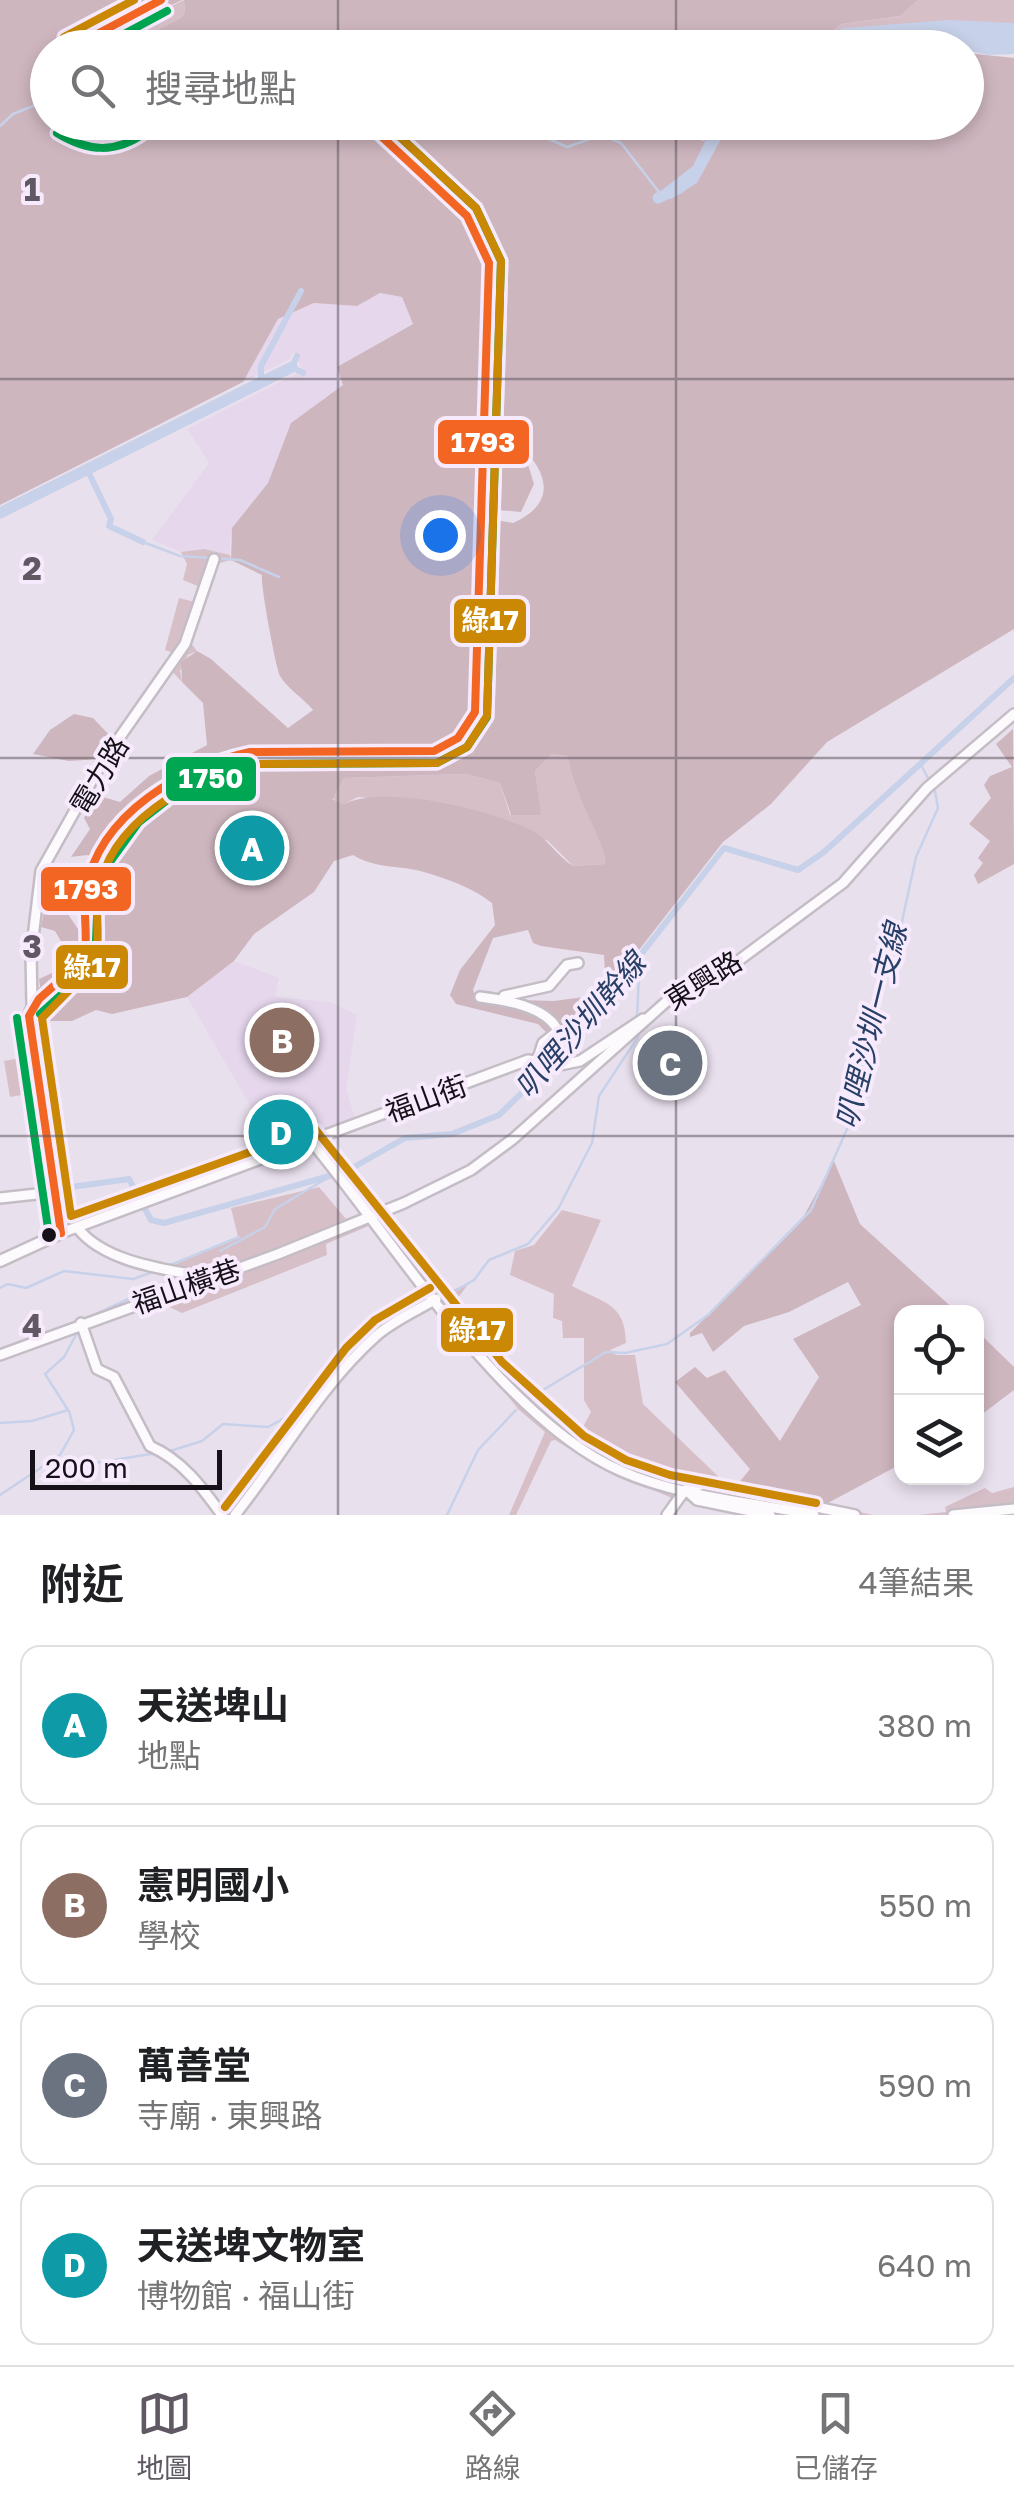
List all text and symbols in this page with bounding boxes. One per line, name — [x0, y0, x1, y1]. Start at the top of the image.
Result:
search box — [30, 30, 984, 140]
icon: search — [65, 58, 120, 113]
text: 搜尋地點 — [145, 65, 297, 110]
text: 1 — [24, 170, 40, 208]
line badge: 1793 — [436, 418, 531, 466]
text: 1793 — [451, 425, 515, 458]
your location — [415, 510, 466, 561]
text: 2 — [22, 549, 42, 587]
line badge: 綠17 — [452, 597, 528, 645]
text: 綠17 — [461, 603, 519, 636]
street label: 電力路 — [63, 730, 135, 820]
line badge: 1750 — [164, 755, 258, 803]
text: 1750 — [179, 761, 243, 794]
pin: A — [220, 810, 284, 886]
line badge: 1793 — [39, 865, 133, 913]
text: 1793 — [54, 872, 118, 905]
water label: 叭哩沙圳一支線 — [828, 917, 915, 1132]
text: 3 — [22, 927, 42, 965]
line badge: 綠17 — [54, 943, 130, 991]
water label: 叭哩沙圳幹線 — [507, 943, 655, 1105]
street label: 東興路 — [659, 944, 747, 1016]
text: 綠17 — [63, 950, 121, 983]
pin: B — [250, 1002, 314, 1078]
pin: C — [638, 1026, 702, 1100]
street label: 福山街 — [381, 1068, 471, 1128]
pin: D — [248, 1094, 314, 1170]
unlabelled marker — [39, 1225, 59, 1245]
street label: 福山橫巷 — [128, 1252, 244, 1320]
map controls — [894, 1305, 984, 1485]
button: locate — [894, 1305, 984, 1395]
text: 4 — [22, 1306, 42, 1344]
line badge: 綠17 — [439, 1306, 515, 1354]
text: 綠17 — [448, 1313, 506, 1346]
button: layers — [894, 1395, 984, 1485]
scale bar — [30, 1445, 222, 1490]
text: 200 m — [45, 1451, 128, 1484]
text: 附近 — [40, 1558, 124, 1608]
text: 4筆結果 — [858, 1563, 974, 1601]
text: 天送埤山 — [137, 1682, 289, 1727]
text: A — [63, 1706, 86, 1744]
text: 380 m — [878, 1706, 972, 1744]
text: 地點 — [137, 1736, 201, 1774]
text: 憲明國小 — [137, 1862, 289, 1907]
text: B — [63, 1886, 86, 1924]
text: 550 m — [879, 1886, 972, 1924]
text: 學校 — [137, 1916, 201, 1954]
text: 萬善堂 — [137, 2042, 251, 2087]
text: C — [63, 2066, 86, 2104]
text: 590 m — [878, 2066, 972, 2104]
text: 寺廟 · 東興路 — [137, 2096, 323, 2134]
text: 天送埤文物室 — [137, 2222, 365, 2267]
text: D — [63, 2246, 86, 2284]
text: 640 m — [877, 2246, 972, 2284]
text: 博物館 · 福山街 — [137, 2276, 355, 2314]
tab: 地圖 — [136, 2386, 192, 2486]
tab: 路線 — [465, 2386, 521, 2486]
tab: 已儲存 — [794, 2386, 878, 2486]

